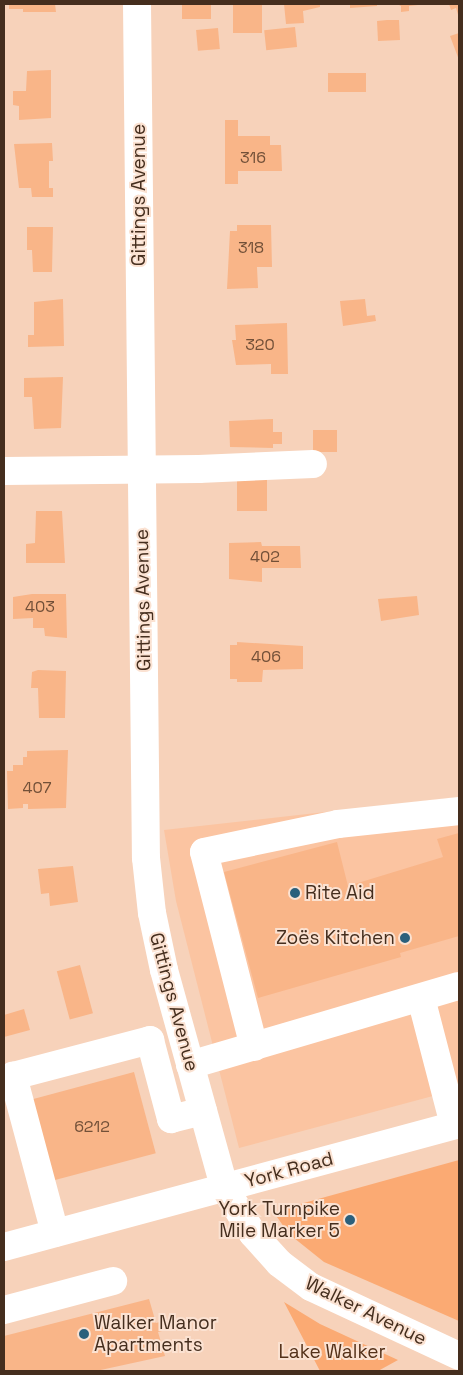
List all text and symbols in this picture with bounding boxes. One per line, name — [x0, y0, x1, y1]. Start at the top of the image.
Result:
street label: Gittings Avenue — [128, 124, 150, 266]
house number: 316 — [240, 148, 266, 168]
house number: 318 — [238, 238, 264, 258]
house number: 320 — [245, 335, 275, 355]
street label: Gittings Avenue — [130, 529, 156, 671]
house number: 402 — [250, 547, 280, 567]
house number: 403 — [25, 597, 55, 617]
house number: 406 — [251, 647, 281, 667]
house number: 407 — [23, 778, 51, 798]
place label: Rite Aid — [305, 882, 375, 904]
marker: Rite Aid — [289, 887, 301, 899]
place label: Zoës Kitchen — [276, 927, 395, 949]
street label: Gittings Avenue — [145, 930, 203, 1074]
marker: Zoës Kitchen — [399, 932, 411, 944]
house number: 6212 — [74, 1117, 110, 1137]
street label: York Road — [242, 1147, 336, 1193]
place label: York Turnpike Mile Marker 5 — [218, 1198, 340, 1242]
marker: York Turnpike Mile Marker 5 — [344, 1214, 356, 1226]
street label: Walker Avenue — [302, 1272, 430, 1350]
place label: Walker Manor Apartments — [94, 1312, 217, 1356]
marker: Walker Manor Apartments — [78, 1328, 90, 1340]
park label: Lake Walker — [278, 1341, 386, 1363]

